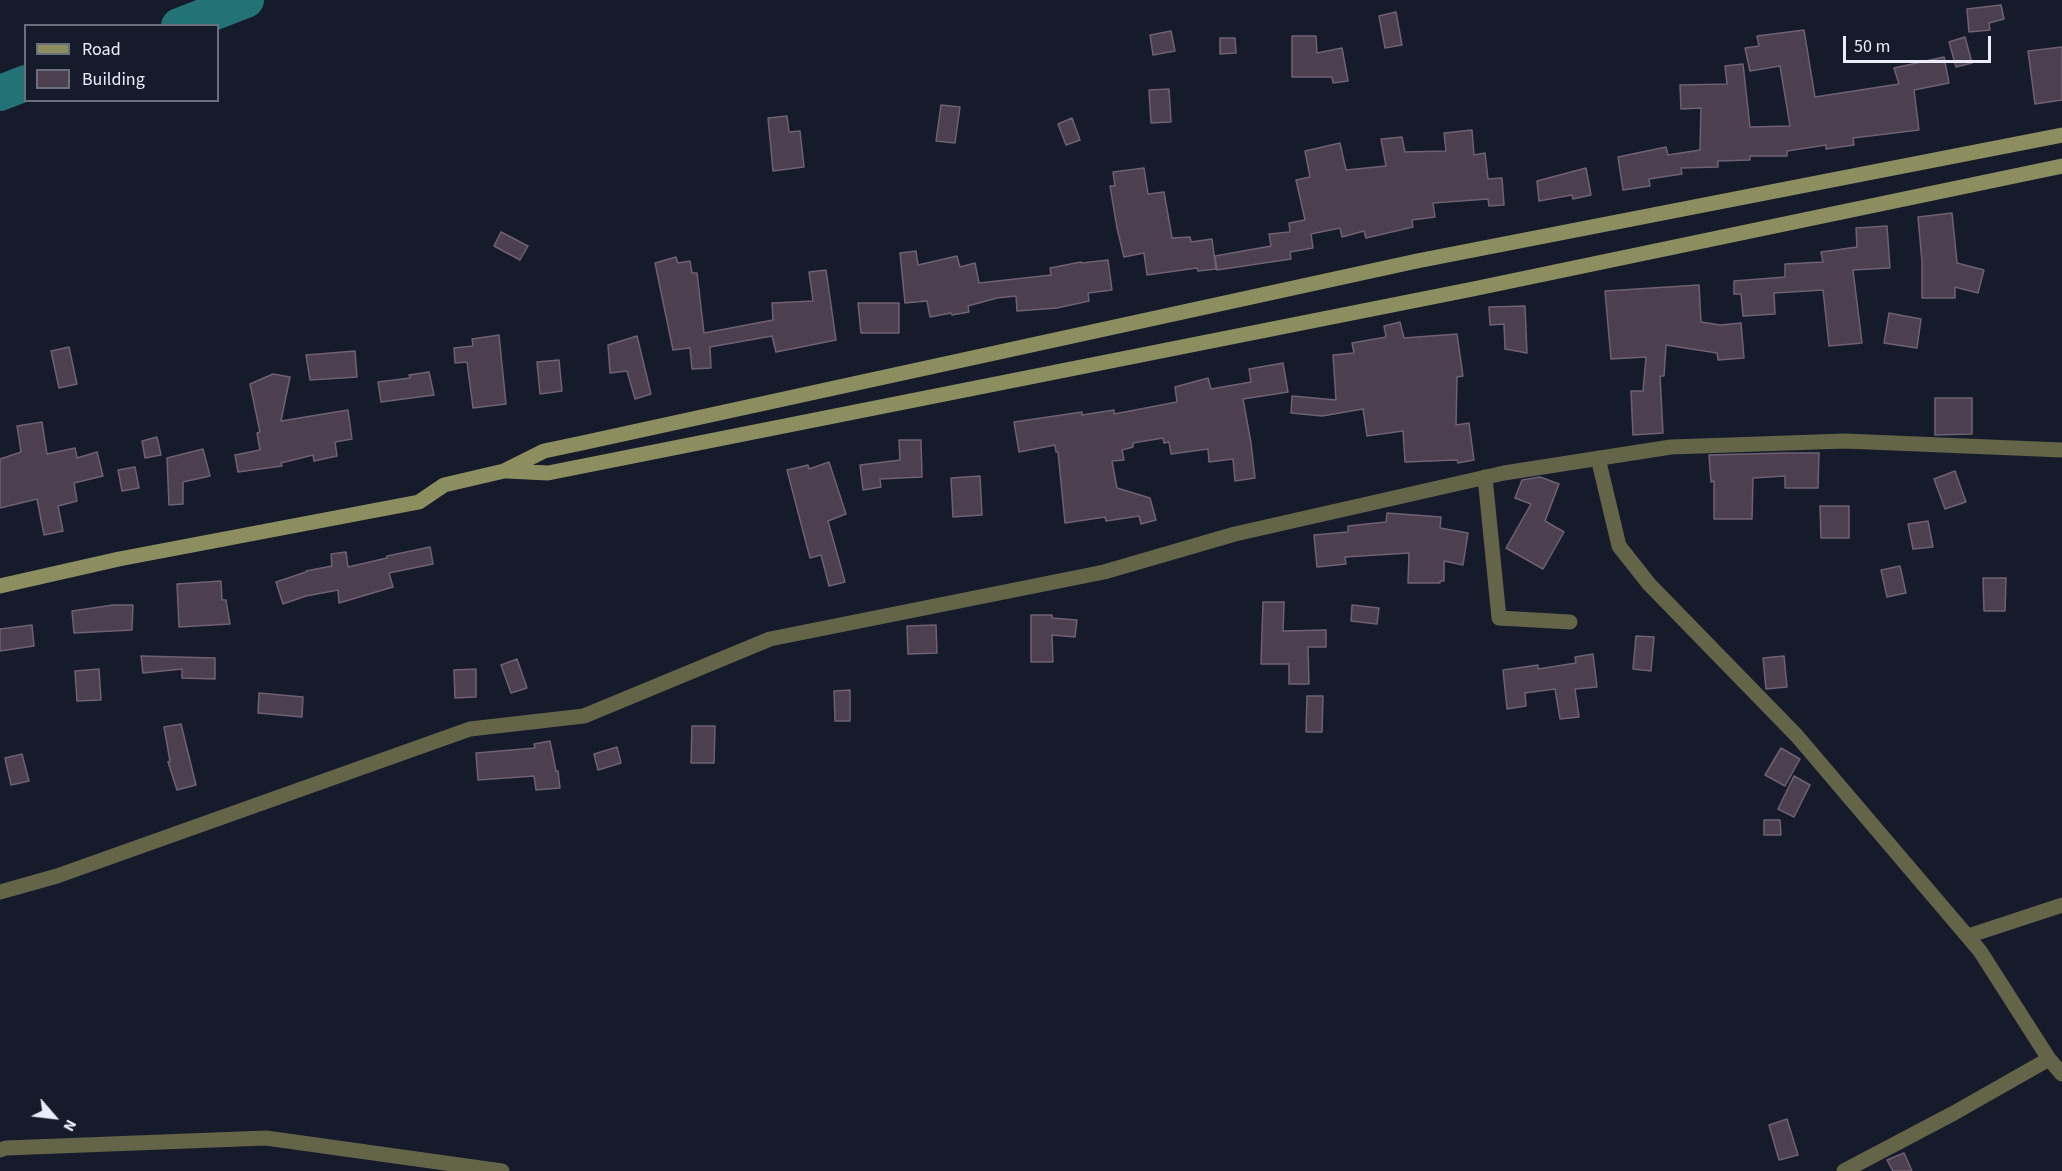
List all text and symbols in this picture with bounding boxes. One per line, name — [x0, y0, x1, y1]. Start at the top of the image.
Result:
legend — [24, 24, 219, 102]
scale bar — [1846, 24, 1994, 62]
text: 50 m — [1854, 34, 1890, 59]
text: Road — [82, 37, 121, 62]
text: Building — [82, 67, 145, 92]
north arrow — [24, 1087, 84, 1147]
text: N — [58, 1116, 82, 1135]

